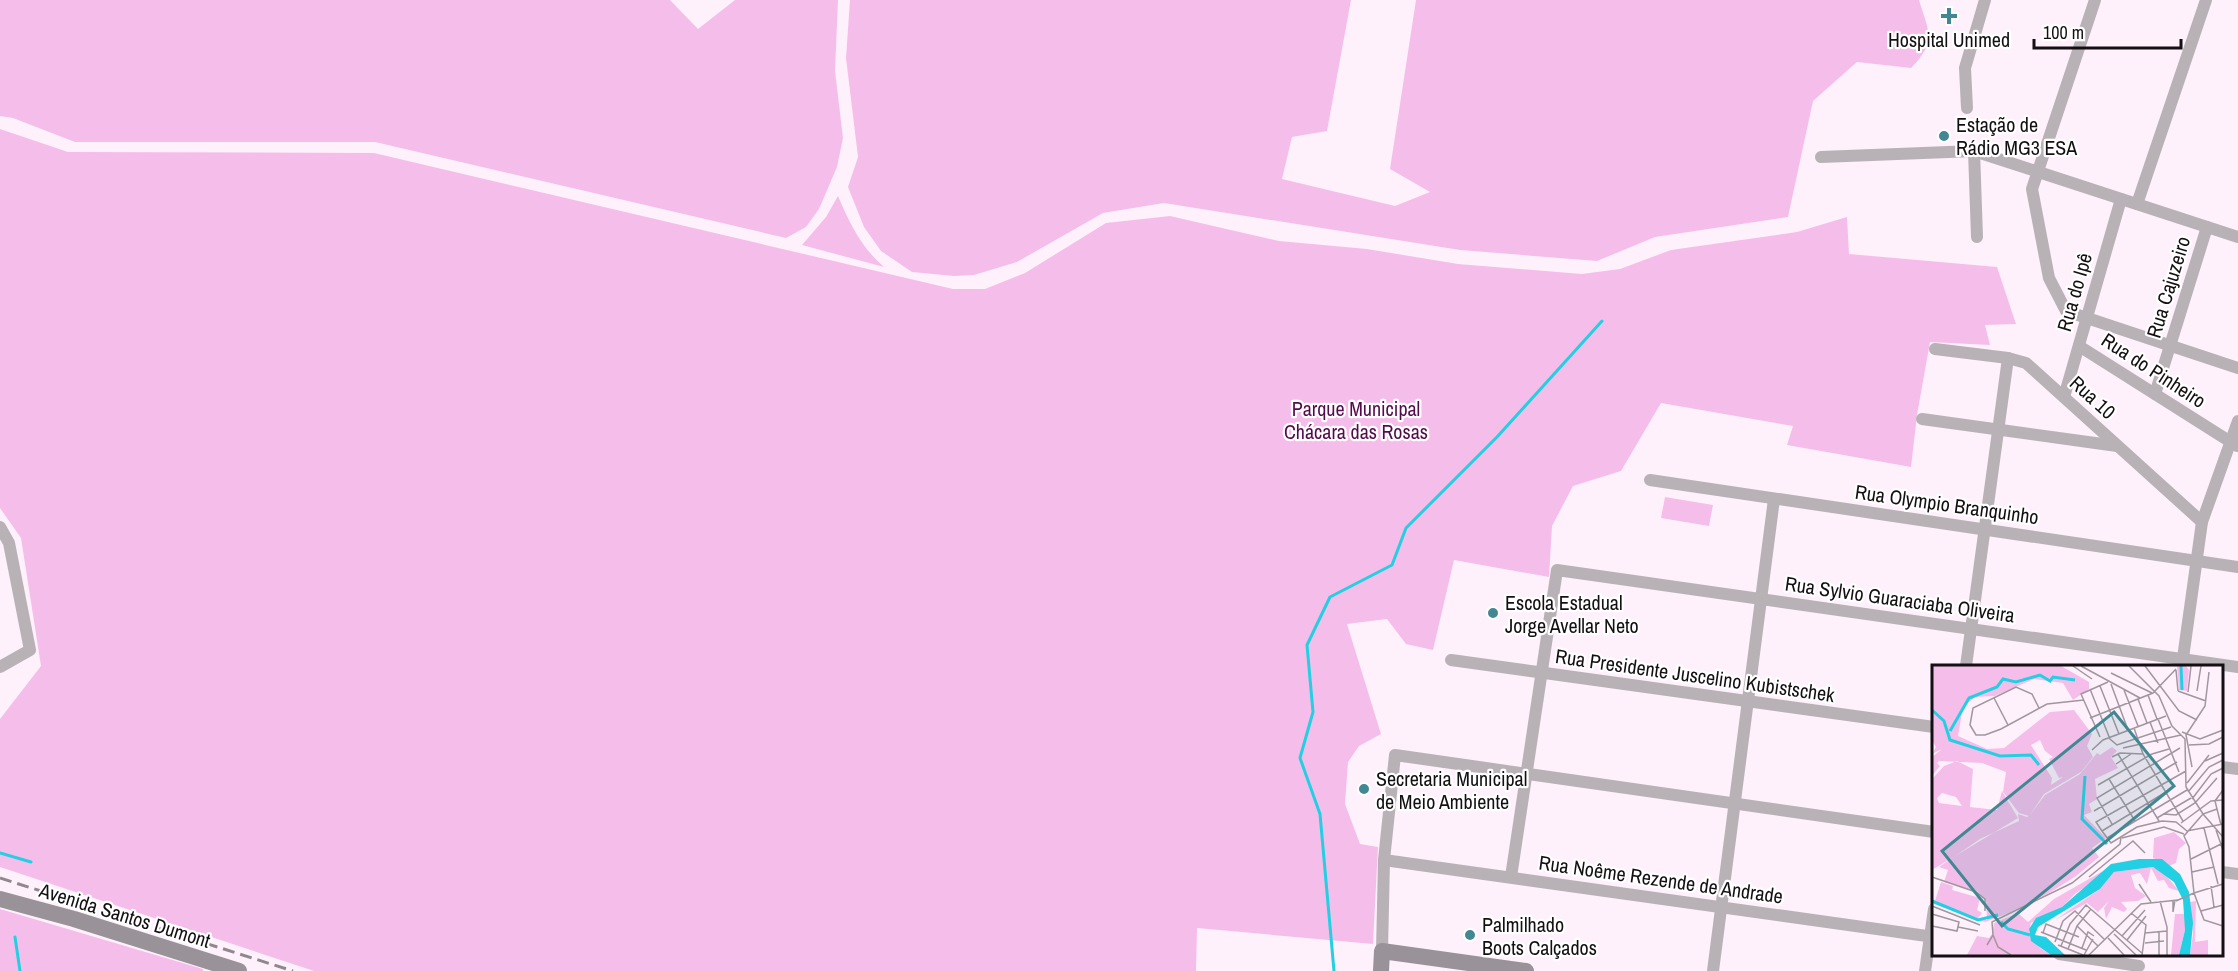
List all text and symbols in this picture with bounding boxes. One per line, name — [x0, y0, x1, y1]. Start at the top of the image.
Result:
marker: Hospital Unimed — [1940, 7, 1958, 25]
scale bar — [2034, 12, 2181, 50]
text: 100 m — [2043, 20, 2084, 45]
place label: Hospital Unimed — [1888, 26, 2010, 53]
place label: Estação de Rádio MG3 ESA — [1956, 111, 2077, 161]
marker: Estação de Rádio MG3 ESA — [1937, 129, 1951, 143]
street label: Rua Cajuzeiro — [2140, 233, 2196, 341]
street label: Rua do Ipê — [2050, 250, 2098, 334]
street label: Rua do Pinheiro — [2097, 326, 2211, 414]
street label: Rua 10 — [2064, 369, 2122, 425]
park label: Parque Municipal Chácara das Rosas — [1284, 395, 1428, 445]
street label: Rua Olympio Branquinho — [1853, 478, 2041, 530]
street label: Rua Sylvio Guaraciaba Oliveira — [1783, 570, 2017, 628]
place label: Escola Estadual Jorge Avellar Neto — [1505, 589, 1639, 639]
marker: Escola Estadual Jorge Avellar Neto — [1486, 606, 1500, 620]
street label: Rua Presidente Juscelino Kubistschek — [1554, 642, 1837, 708]
inset map — [1932, 665, 2223, 956]
place label: Secretaria Municipal de Meio Ambiente — [1376, 765, 1527, 815]
marker: Secretaria Municipal de Meio Ambiente — [1357, 782, 1371, 796]
street label: Rua Noême Rezende de Andrade — [1537, 849, 1785, 909]
street label: Avenida Santos Dumont — [35, 876, 214, 954]
place label: Palmilhado Boots Calçados — [1482, 911, 1597, 961]
marker: Palmilhado Boots Calçados — [1463, 928, 1477, 942]

